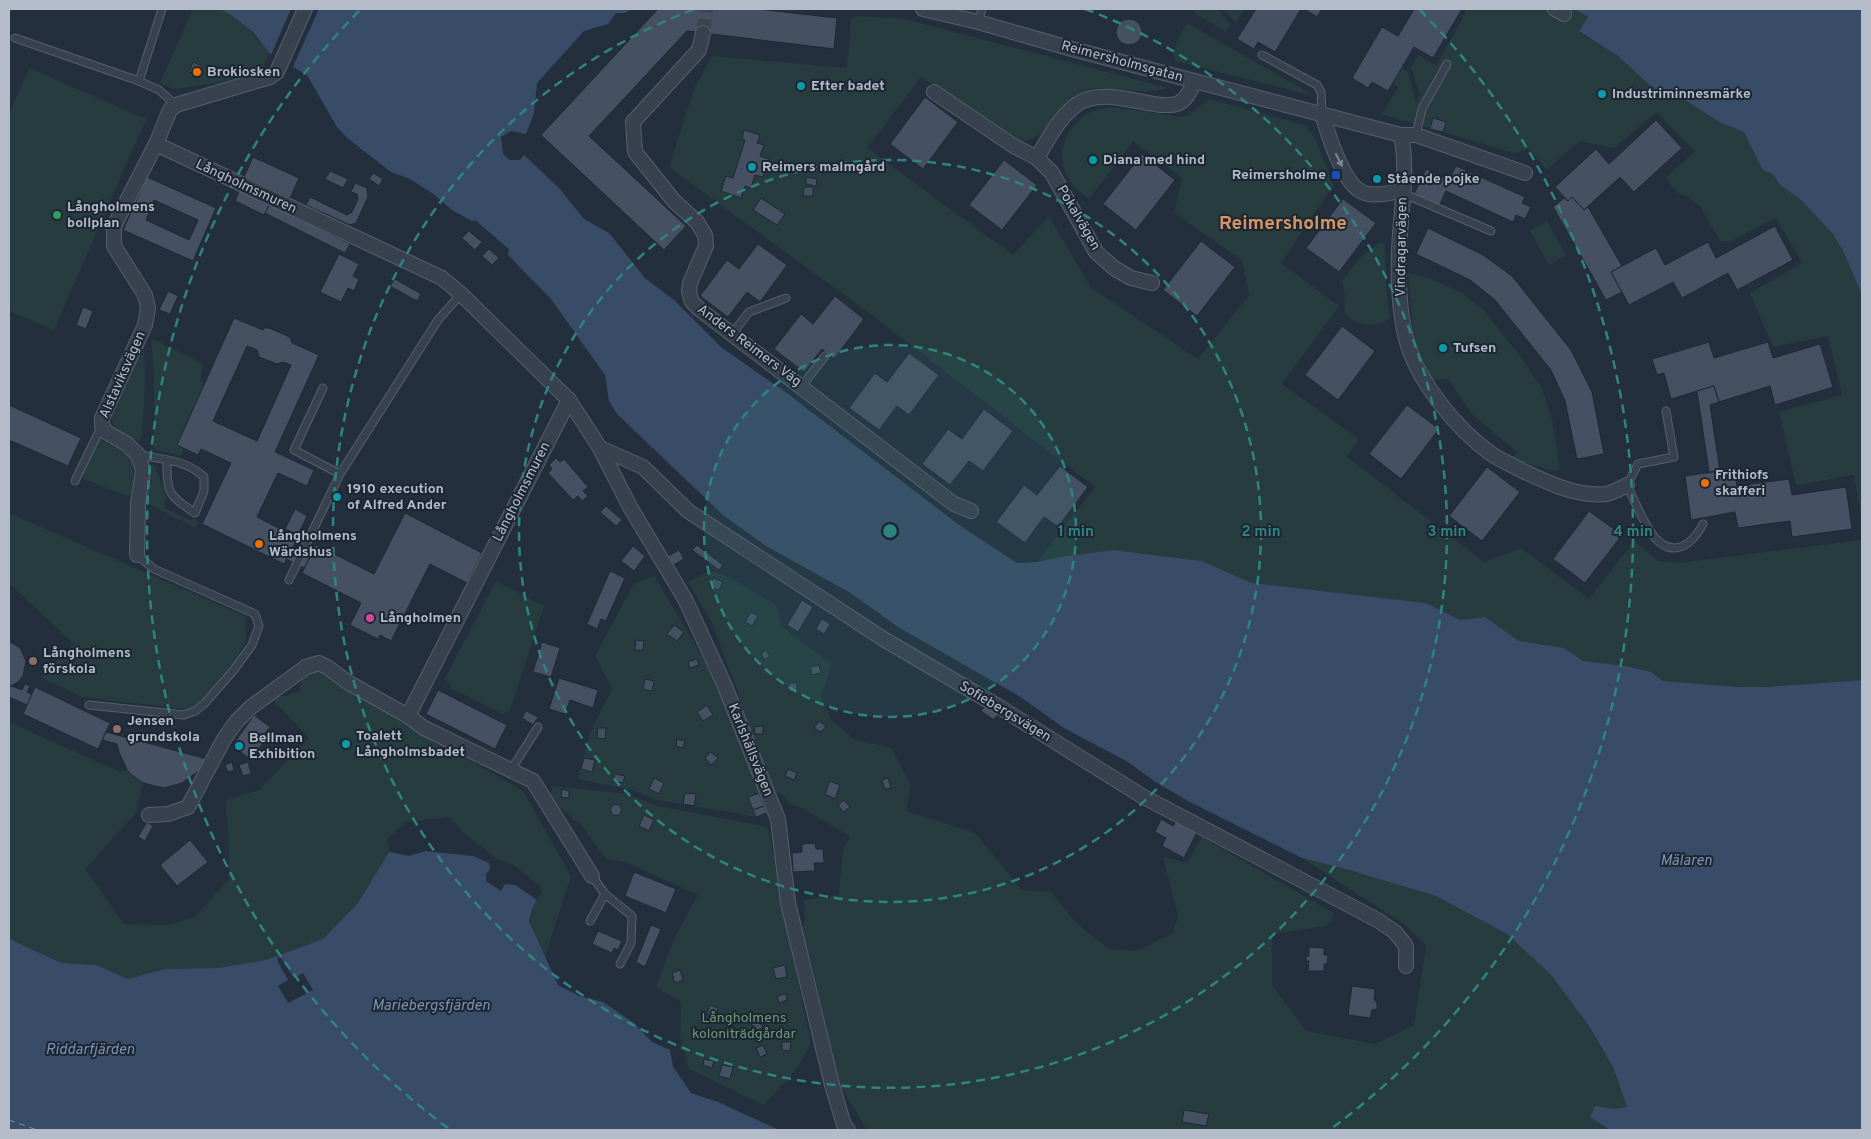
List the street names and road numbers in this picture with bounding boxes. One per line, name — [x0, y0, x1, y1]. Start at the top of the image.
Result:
street label: Reimersholmsgatan — [1059, 38, 1185, 86]
street label: Långholmsmuren — [193, 156, 299, 218]
street label: Pokalvägen — [1053, 182, 1103, 254]
street label: Vindragarvägen — [1393, 197, 1411, 297]
street label: Anders Reimers Väg — [693, 301, 805, 391]
street label: Alstaviksvägen — [96, 329, 150, 421]
street label: Långholmsmuren — [490, 439, 554, 545]
street label: Sofiebergsvägen — [956, 678, 1054, 746]
street label: Karlshällsvägen — [724, 701, 776, 799]

